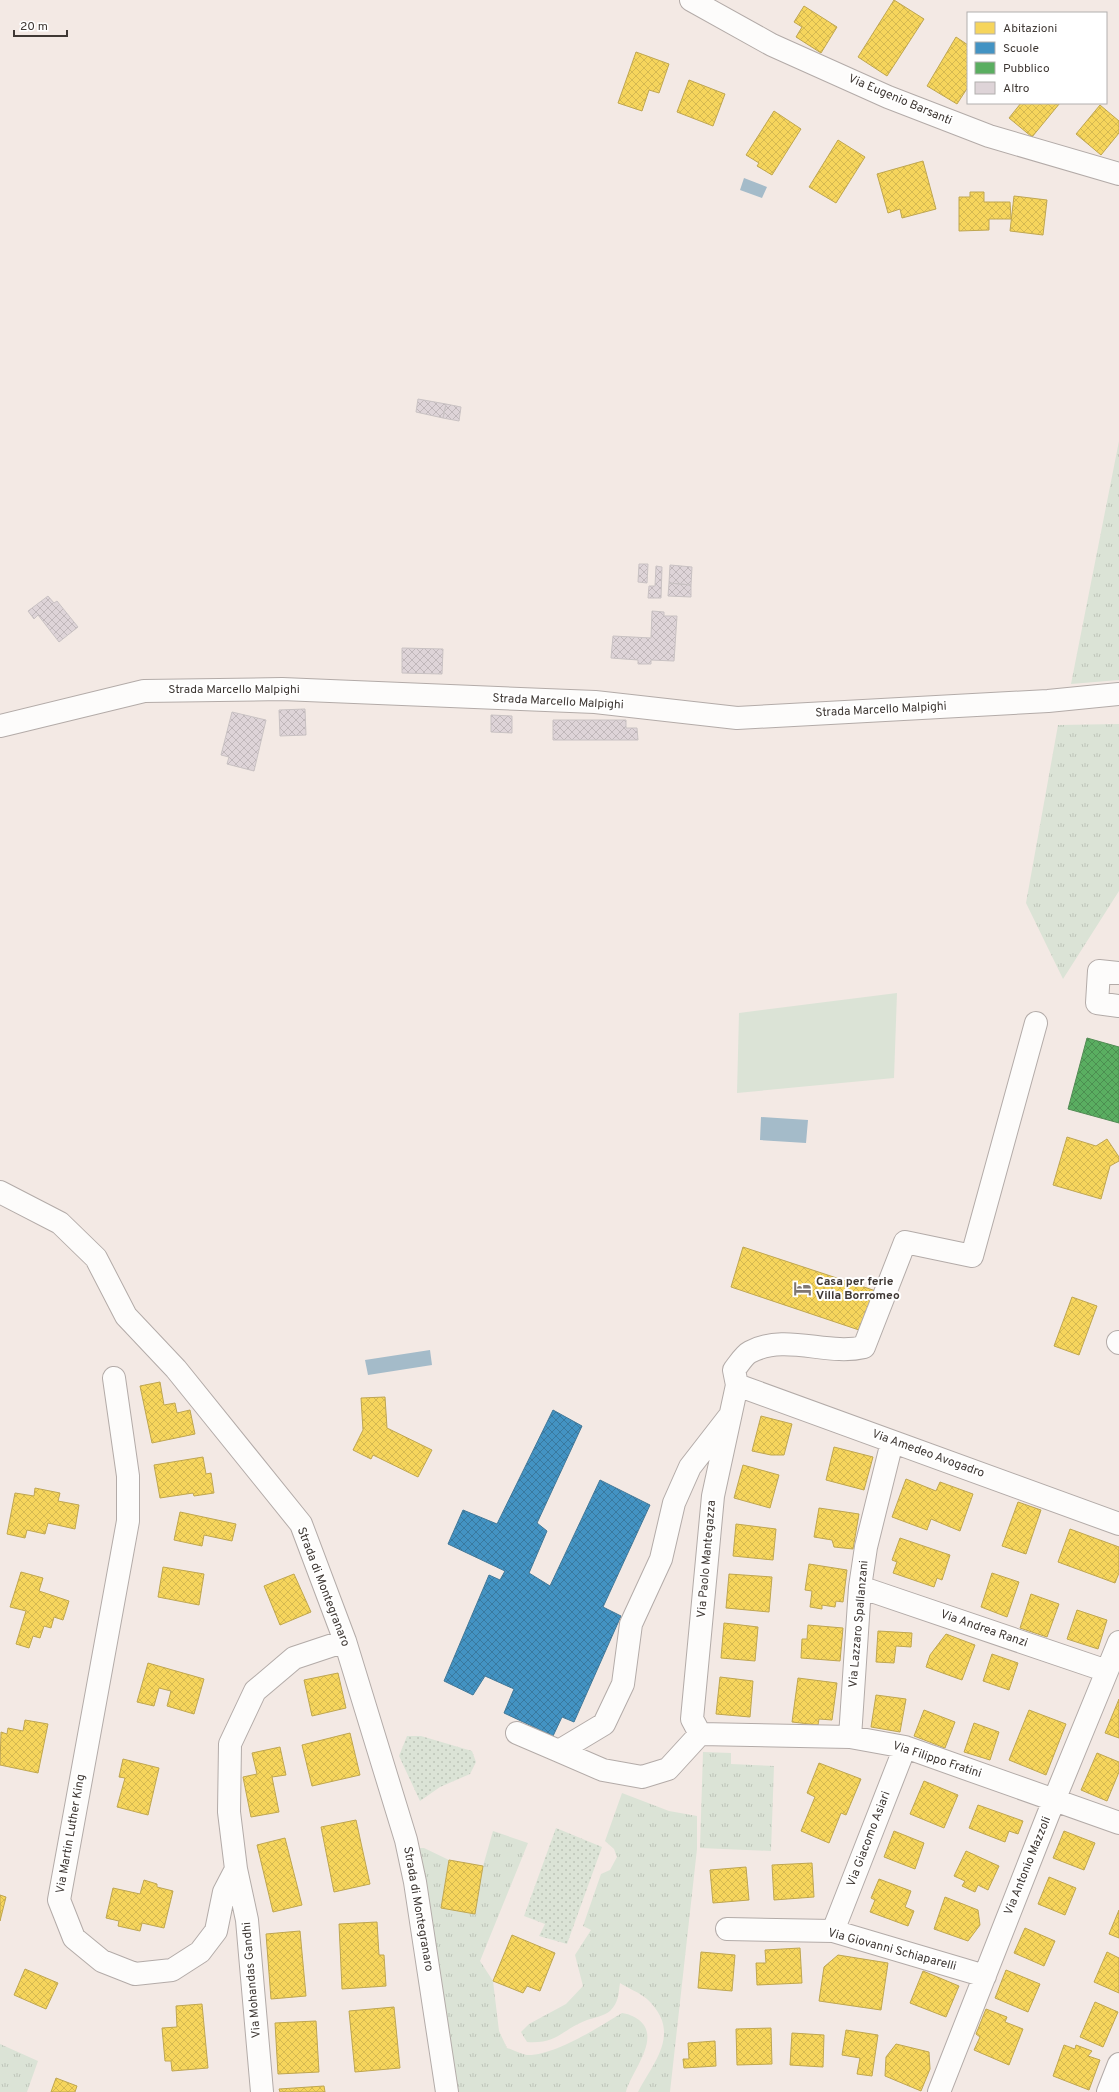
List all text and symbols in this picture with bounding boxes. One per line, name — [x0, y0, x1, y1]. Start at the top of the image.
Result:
scale bar — [14, 12, 67, 38]
legend — [967, 12, 1107, 104]
text: 20 m — [20, 19, 48, 35]
text: Abitazioni — [1003, 21, 1057, 37]
text: Scuole — [1003, 41, 1039, 57]
text: Pubblico — [1003, 61, 1050, 77]
street label: Via Eugenio Barsanti — [846, 71, 954, 129]
text: Altro — [1003, 81, 1030, 97]
street label: Strada Marcello Malpighi — [168, 682, 300, 698]
street label: Strada Marcello Malpighi — [492, 691, 624, 713]
street label: Strada Marcello Malpighi — [815, 699, 947, 721]
place label: Casa per ferie Villa Borromeo — [816, 1274, 900, 1304]
hotel icon: Casa per ferie Villa Borromeo — [793, 1279, 813, 1299]
street label: Via Amedeo Avogadro — [869, 1426, 987, 1482]
street label: Via Paolo Mantegazza — [694, 1499, 720, 1619]
street label: Strada di Montegranaro — [293, 1525, 353, 1649]
street label: Via Lazzaro Spallanzani — [845, 1560, 873, 1688]
street label: Via Andrea Ranzi — [938, 1607, 1030, 1651]
street label: Via Filippo Fratini — [890, 1738, 984, 1782]
street label: Via Martin Luther King — [53, 1773, 89, 1895]
street label: Via Giacomo Asiari — [843, 1789, 895, 1889]
street label: Via Antonio Mazzoli — [1001, 1814, 1055, 1918]
street label: Strada di Montegranaro — [399, 1845, 437, 1973]
street label: Via Mohandas Gandhi — [239, 1921, 265, 2039]
street label: Via Giovanni Schiaparelli — [826, 1925, 958, 1975]

